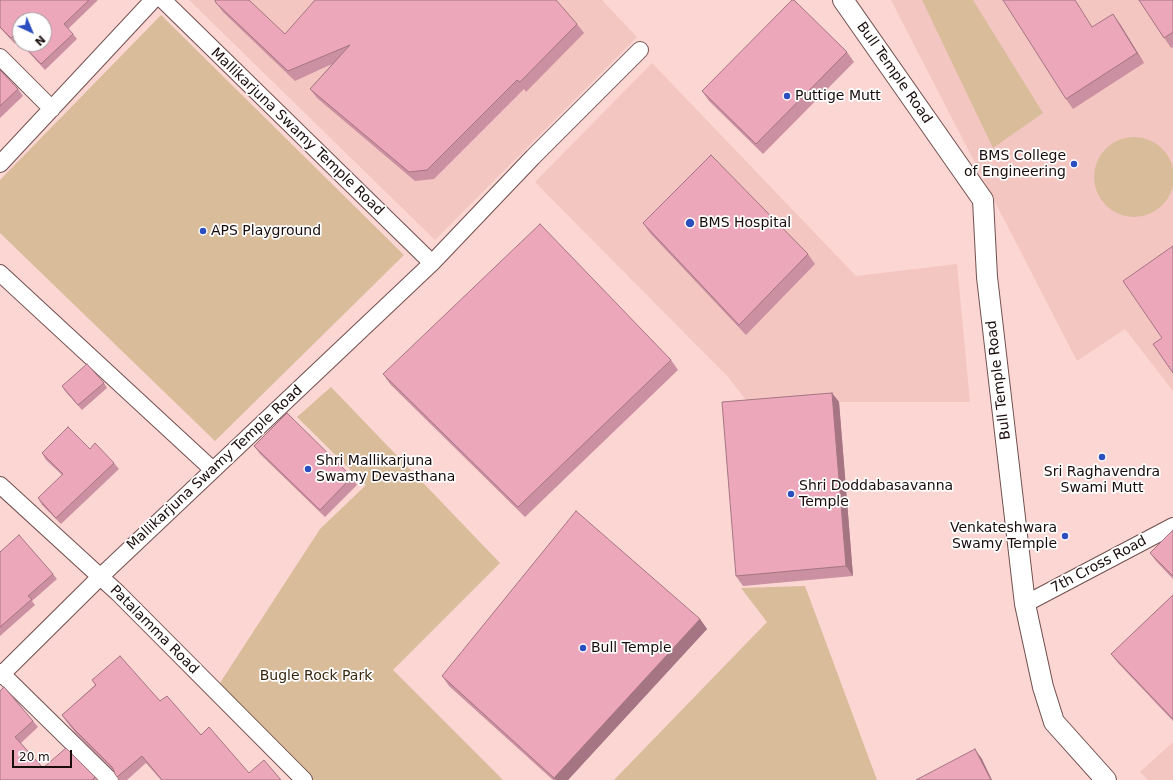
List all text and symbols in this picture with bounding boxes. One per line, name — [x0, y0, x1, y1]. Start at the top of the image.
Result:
north arrow — [12, 12, 52, 52]
street label: Bull Temple Road — [853, 19, 935, 127]
text: N — [32, 32, 48, 48]
street label: Mallikarjuna Swamy Temple Road — [207, 45, 387, 219]
place label: Puttige Mutt — [795, 88, 881, 104]
marker: Puttige Mutt — [782, 91, 792, 101]
place label: BMS College of Engineering — [964, 148, 1066, 180]
marker: BMS College of Engineering — [1069, 159, 1079, 169]
place label: BMS Hospital — [699, 215, 791, 231]
marker: BMS Hospital — [684, 217, 696, 229]
place label: APS Playground — [211, 223, 321, 239]
marker: APS Playground — [198, 226, 208, 236]
street label: Bull Temple Road — [983, 319, 1015, 441]
street label: Mallikarjuna Swamy Temple Road — [124, 382, 306, 554]
marker: Sri Raghavendra Swami Mutt — [1097, 452, 1107, 462]
place label: Shri Mallikarjuna Swamy Devasthana — [316, 453, 455, 486]
marker: Shri Mallikarjuna Swamy Devasthana — [303, 464, 313, 474]
place label: Sri Raghavendra Swami Mutt — [1044, 464, 1160, 496]
place label: Shri Doddabasavanna Temple — [799, 478, 953, 510]
marker: Shri Doddabasavanna Temple — [786, 489, 796, 499]
place label: Venkateshwara Swamy Temple — [950, 520, 1057, 552]
marker: Venkateshwara Swamy Temple — [1060, 531, 1070, 541]
street label: 7th Cross Road — [1048, 533, 1150, 597]
street label: Patalamma Road — [106, 582, 202, 678]
place label: Bull Temple — [591, 640, 672, 656]
marker: Bull Temple — [578, 643, 588, 653]
park label: Bugle Rock Park — [260, 668, 372, 684]
scale bar — [14, 742, 74, 768]
text: 20 m — [19, 750, 50, 764]

